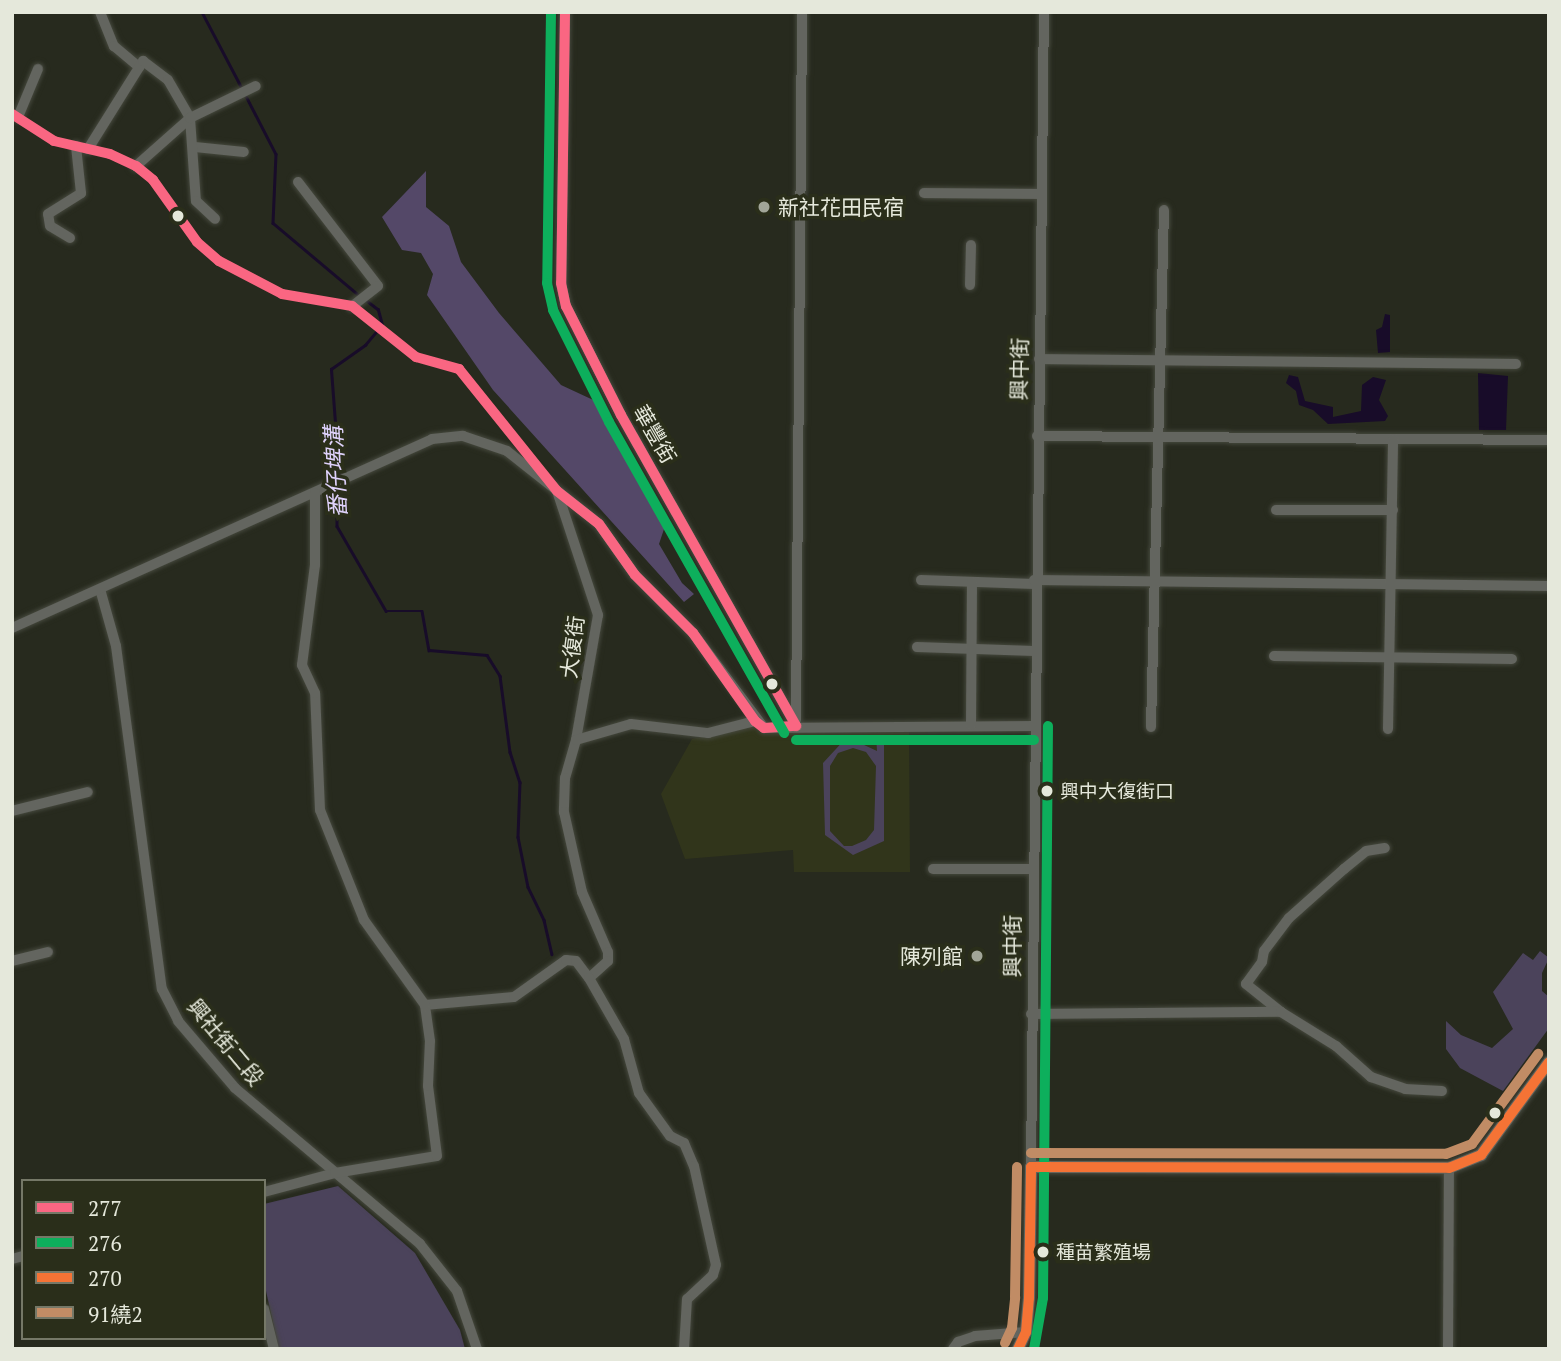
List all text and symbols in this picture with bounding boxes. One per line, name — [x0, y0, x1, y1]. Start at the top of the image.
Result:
place label: 新社花田民宿 — [778, 194, 904, 220]
marker: 新社花田民宿 — [756, 199, 772, 215]
unlabelled marker — [171, 209, 185, 223]
street label: 興中街 — [1006, 337, 1032, 401]
street label: 華豐街 — [628, 400, 682, 468]
water label: 番仔埤溝 — [320, 425, 352, 519]
street label: 大復街 — [556, 614, 588, 680]
unlabelled marker — [765, 677, 779, 691]
place label: 興中大復街口 — [1060, 780, 1174, 802]
marker: 興中大復街口 — [1040, 784, 1054, 798]
street label: 興中街 — [999, 915, 1025, 977]
place label: 陳列館 — [900, 943, 963, 969]
marker: 陳列館 — [969, 948, 985, 964]
street label: 興社街二段 — [183, 994, 269, 1090]
unlabelled marker — [1488, 1106, 1502, 1120]
legend — [21, 1179, 266, 1340]
text: 277 — [88, 1194, 122, 1222]
text: 276 — [88, 1229, 122, 1257]
place label: 種苗繁殖場 — [1056, 1241, 1151, 1263]
marker: 種苗繁殖場 — [1036, 1245, 1050, 1259]
text: 270 — [88, 1264, 122, 1292]
text: 91繞2 — [88, 1300, 143, 1328]

